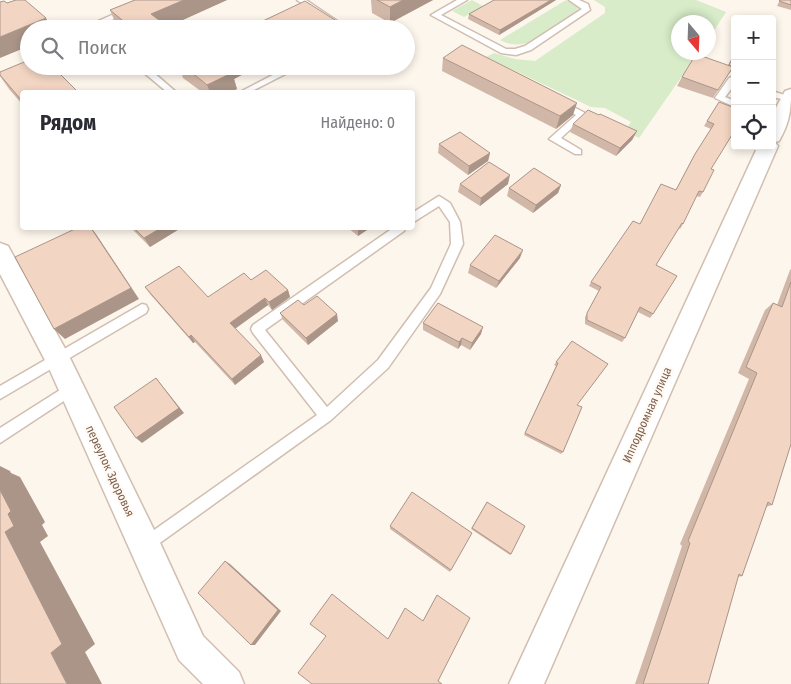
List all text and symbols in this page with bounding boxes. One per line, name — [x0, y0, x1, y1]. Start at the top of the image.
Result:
north arrow — [671, 15, 716, 60]
map controls — [731, 15, 776, 150]
button: + — [731, 15, 776, 60]
search box — [20, 20, 415, 75]
icon: search — [38, 34, 66, 62]
text: Поиск — [78, 36, 127, 59]
button: − — [731, 60, 776, 105]
button: locate — [731, 105, 776, 150]
text: Рядом — [40, 110, 96, 136]
text: Найдено: 0 — [321, 113, 395, 132]
street label: Ипподромная улица — [620, 365, 674, 465]
street label: переулок Здоровья — [83, 423, 137, 519]

